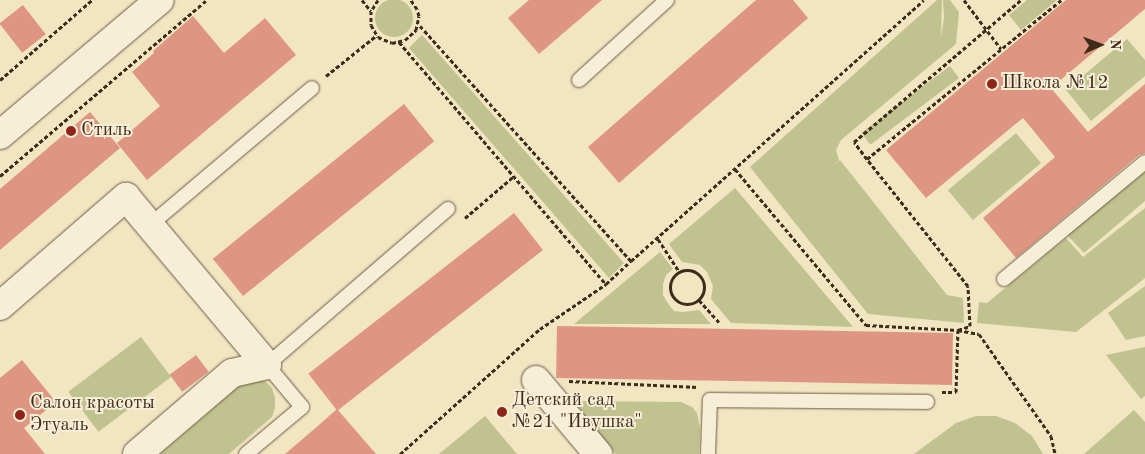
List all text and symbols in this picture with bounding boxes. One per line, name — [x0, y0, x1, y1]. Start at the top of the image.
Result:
north arrow — [1075, 20, 1125, 70]
text: N — [1108, 39, 1122, 50]
place label: Школа №12 — [1002, 73, 1109, 95]
marker: Школа №12 — [986, 78, 998, 90]
place label: Стиль — [81, 120, 131, 142]
marker: Стиль — [65, 125, 77, 137]
place label: Детский сад №21 "Ивушка" — [512, 390, 642, 434]
place label: Салон красоты Этуаль — [30, 393, 155, 437]
marker: Детский сад №21 "Ивушка" — [496, 406, 508, 418]
marker: Салон красоты Этуаль — [14, 409, 26, 421]

